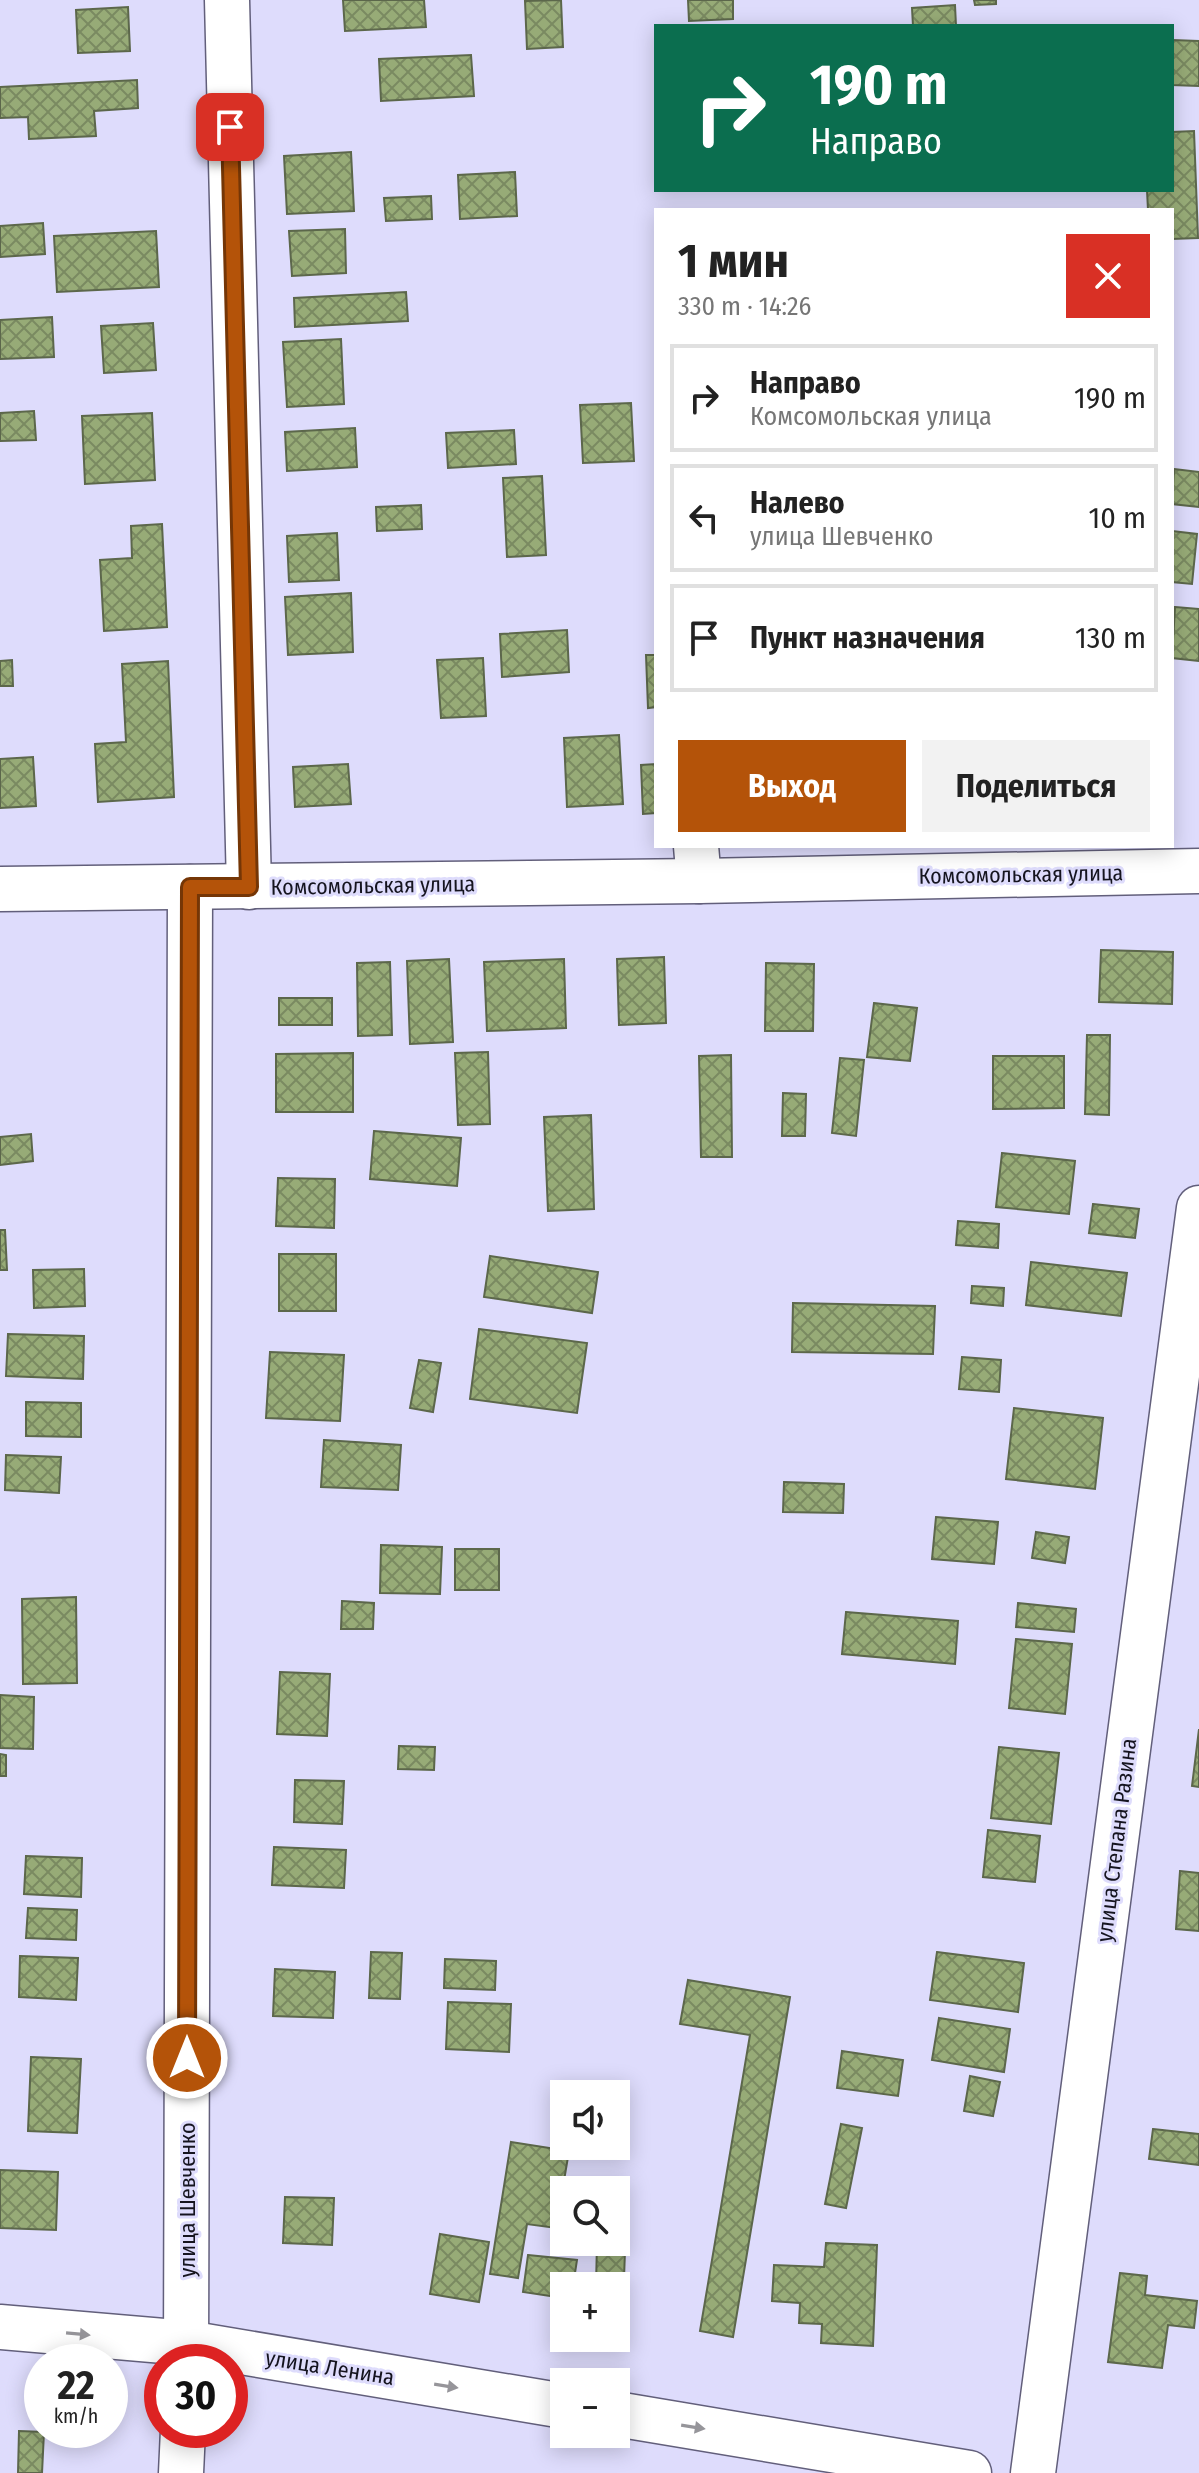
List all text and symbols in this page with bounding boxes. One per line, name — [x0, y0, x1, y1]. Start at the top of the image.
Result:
text: 190 m — [810, 52, 948, 119]
icon: right — [678, 56, 782, 160]
pin — [196, 93, 264, 161]
icon: arrive — [208, 105, 252, 149]
text: Направо — [810, 120, 942, 164]
text: 1 мин — [678, 232, 789, 290]
button: close — [1066, 234, 1150, 318]
text: 330 m · 14:26 — [678, 291, 811, 322]
text: Направо — [750, 365, 861, 401]
icon: right — [682, 376, 726, 420]
text: 190 m — [1074, 380, 1146, 416]
text: Комсомольская улица — [750, 401, 992, 432]
text: Налево — [750, 485, 845, 521]
icon: left — [682, 496, 726, 540]
text: 10 m — [1089, 500, 1146, 536]
text: улица Шевченко — [750, 521, 933, 552]
icon: arrive — [682, 616, 726, 660]
text: Пункт назначения — [750, 620, 985, 656]
text: 130 m — [1075, 620, 1146, 656]
button: Выход — [678, 740, 906, 832]
button: Поделиться — [922, 740, 1150, 832]
street label: Комсомольская улица — [919, 859, 1124, 890]
street label: Комсомольская улица — [271, 870, 476, 901]
street label: улица Степана Разина — [1091, 1737, 1142, 1943]
position arrow — [145, 2016, 229, 2100]
map controls — [550, 2080, 630, 2448]
button: sound — [550, 2080, 630, 2160]
street label: улица Шевченко — [174, 2122, 201, 2278]
button: search — [550, 2176, 630, 2256]
button: + — [550, 2272, 630, 2352]
one-way arrow — [66, 2327, 91, 2340]
speed limit sign: 30 — [144, 2344, 248, 2448]
street label: улица Ленина — [264, 2344, 396, 2391]
text: 22 — [57, 2362, 95, 2410]
button: − — [550, 2368, 630, 2448]
one-way arrow — [434, 2380, 459, 2393]
text: km/h — [54, 2404, 98, 2428]
one-way arrow — [681, 2421, 706, 2434]

